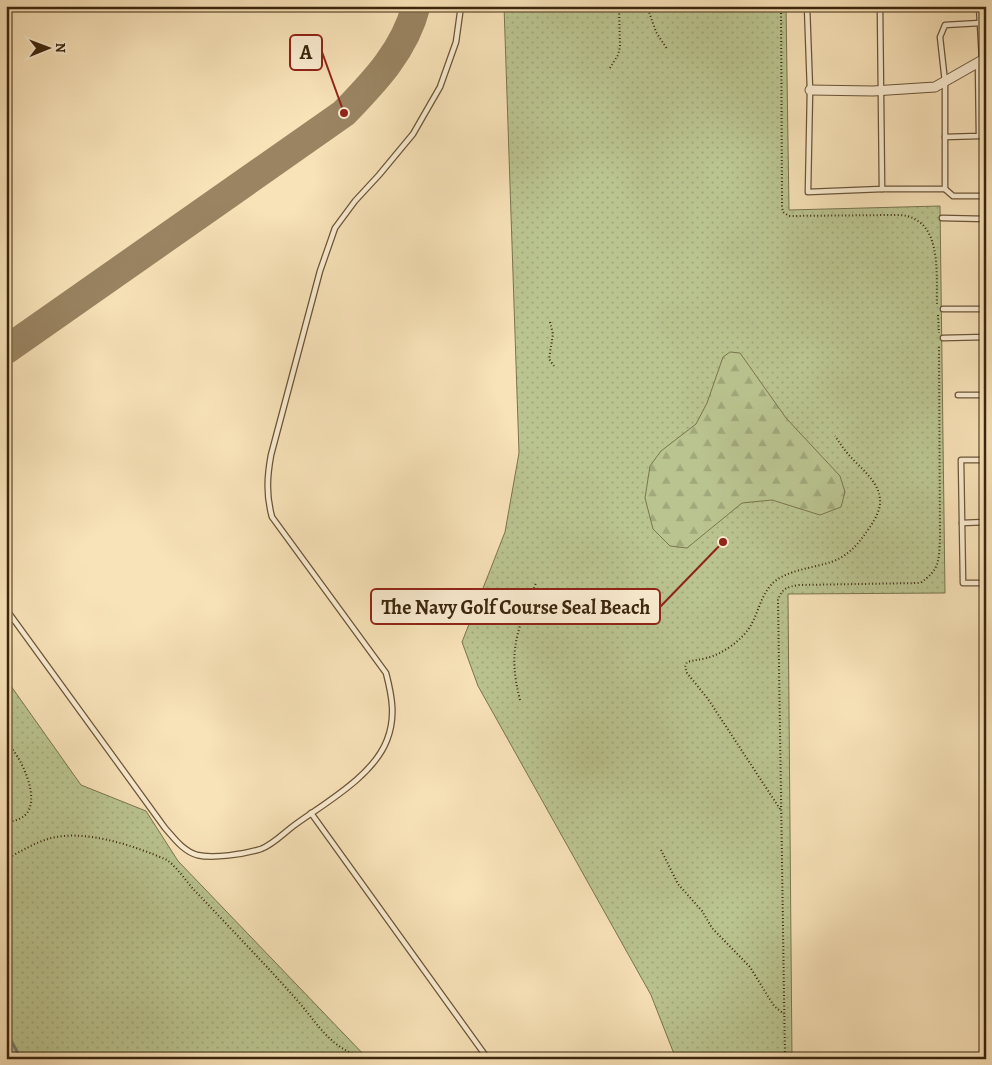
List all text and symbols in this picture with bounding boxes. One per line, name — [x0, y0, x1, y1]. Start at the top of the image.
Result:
north arrow — [22, 22, 72, 72]
callout: A — [290, 35, 322, 70]
text: A — [299, 39, 313, 66]
text: N — [51, 43, 70, 53]
callout: The Navy Golf Course Seal Beach — [371, 589, 660, 624]
text: The Navy Golf Course Seal Beach — [382, 594, 651, 621]

